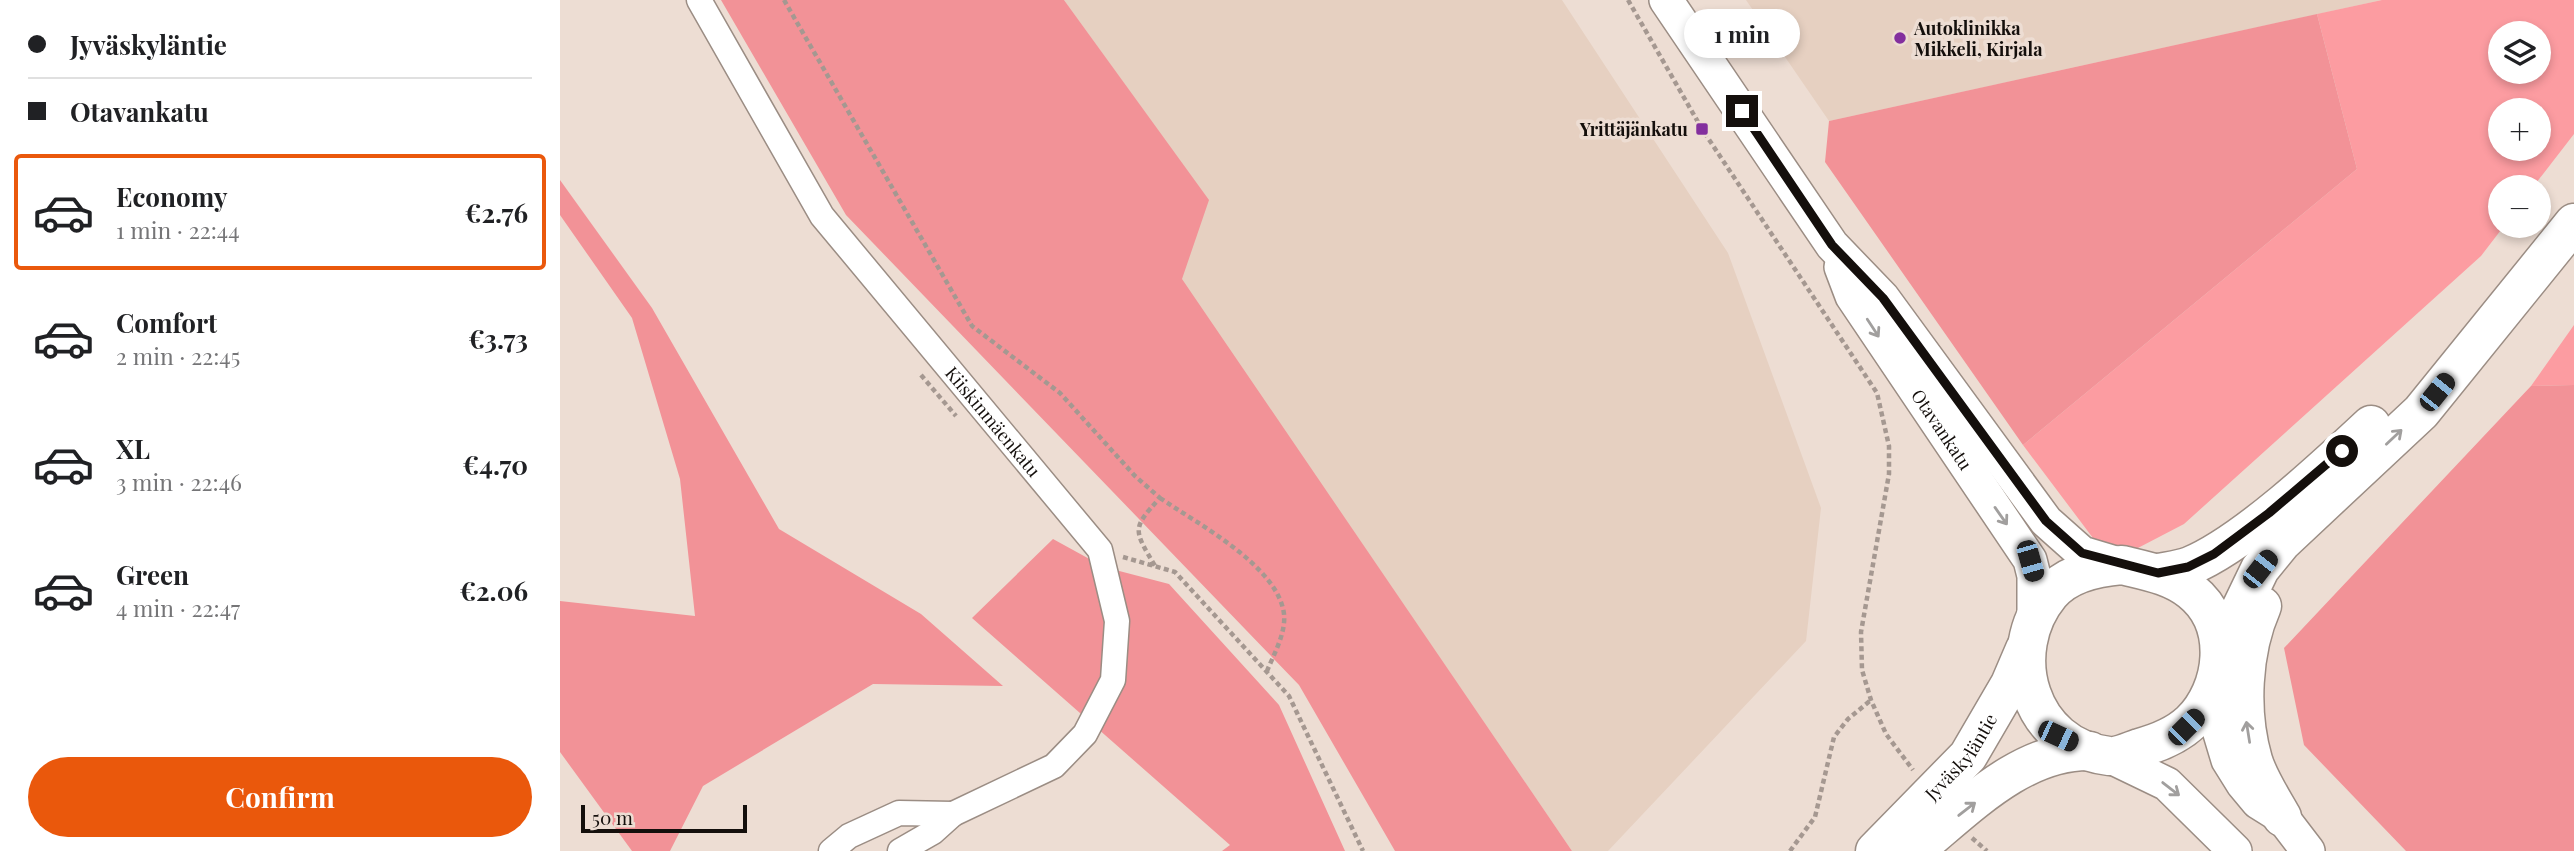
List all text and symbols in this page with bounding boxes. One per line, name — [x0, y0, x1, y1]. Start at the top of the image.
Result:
callout: 1 min — [1684, 10, 1800, 58]
place label: Autoklinikka Mikkeli, Kirjala — [1913, 16, 2043, 61]
text: 1 min — [1714, 18, 1770, 49]
map controls — [2488, 21, 2551, 238]
button: layers — [2488, 21, 2551, 84]
text: Jyväskyläntie — [70, 27, 227, 62]
marker: Autoklinikka Mikkeli, Kirjala — [1892, 30, 1908, 46]
text: Otavankatu — [70, 94, 209, 129]
route end — [1726, 95, 1758, 127]
button: + — [2488, 98, 2551, 161]
place label: Yrittäjänkatu — [1579, 117, 1688, 141]
marker: Yrittäjänkatu — [1694, 121, 1710, 137]
button: − — [2488, 175, 2551, 238]
text: Economy — [116, 179, 227, 214]
icon: car — [32, 181, 95, 244]
text: €2.76 — [465, 195, 528, 230]
text: 1 min · 22:44 — [116, 214, 240, 245]
text: Comfort — [116, 305, 217, 340]
icon: car — [32, 307, 95, 370]
one-way arrow — [1866, 317, 1880, 337]
text: €3.73 — [468, 321, 528, 356]
text: 2 min · 22:45 — [116, 340, 240, 371]
street label: Kiiskinmäenkatu — [940, 361, 1046, 482]
car — [2416, 369, 2459, 415]
street label: Otavankatu — [1906, 384, 1978, 475]
one-way arrow — [2385, 429, 2402, 446]
text: XL — [116, 431, 150, 466]
icon: car — [32, 433, 95, 496]
route start — [2326, 435, 2358, 467]
text: €4.70 — [463, 447, 528, 482]
text: 3 min · 22:46 — [116, 466, 242, 497]
one-way arrow — [1994, 505, 2008, 525]
car — [2015, 538, 2046, 584]
car — [2239, 546, 2282, 592]
text: Green — [116, 557, 189, 592]
icon: car — [32, 559, 95, 622]
text: €2.06 — [459, 573, 528, 608]
text: 4 min · 22:47 — [116, 592, 240, 623]
car — [2164, 705, 2209, 749]
street label: Jyväskyläntie — [1919, 709, 2002, 806]
car — [2035, 718, 2082, 754]
one-way arrow — [2241, 721, 2254, 744]
button: Confirm — [28, 757, 532, 837]
one-way arrow — [2161, 781, 2180, 796]
one-way arrow — [1957, 801, 1976, 816]
scale bar — [581, 802, 747, 834]
text: 50 m — [592, 804, 633, 830]

